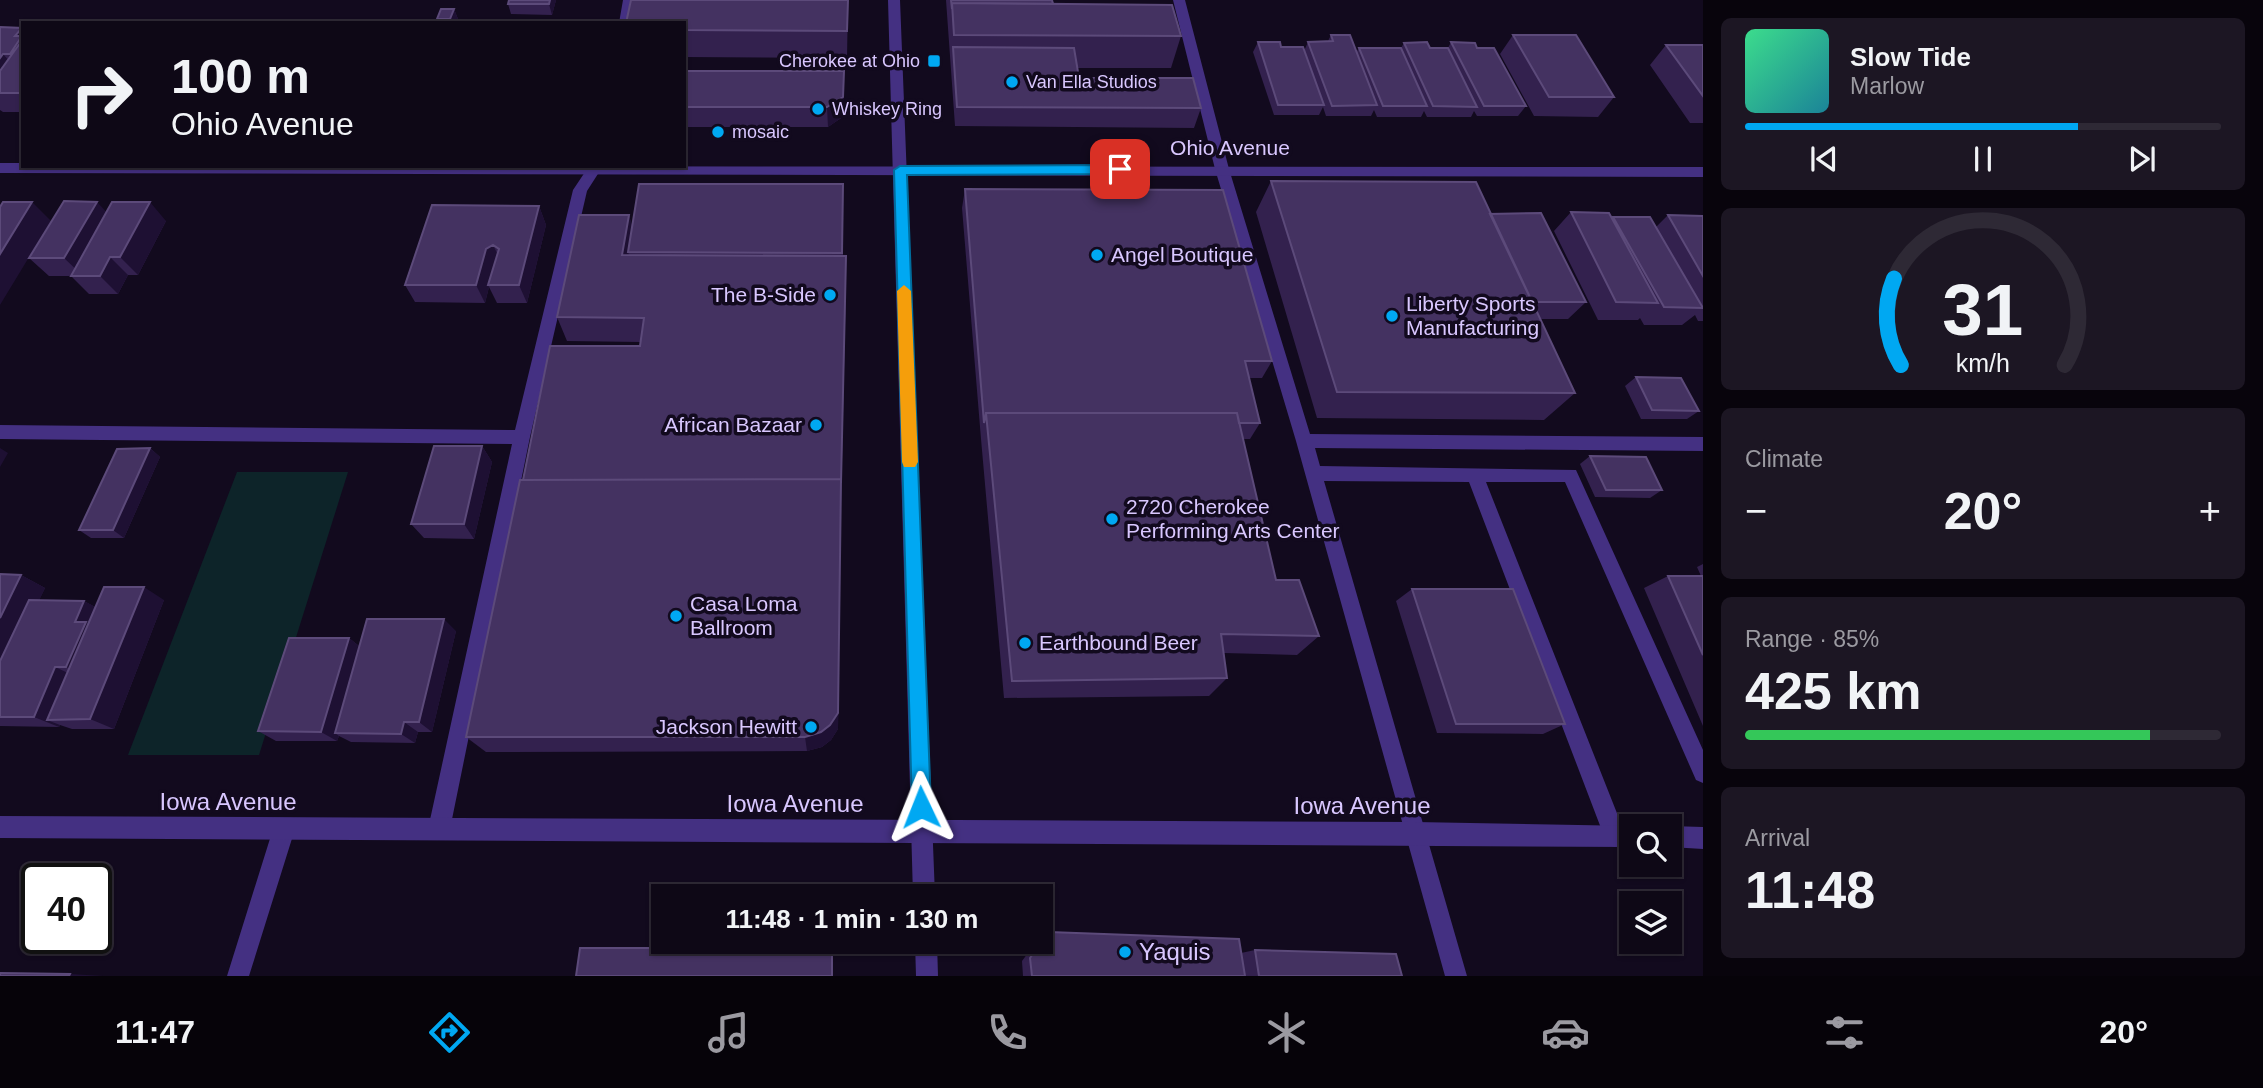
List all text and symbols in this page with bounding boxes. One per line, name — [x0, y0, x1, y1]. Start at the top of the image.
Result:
text: Slow Tide — [1850, 42, 1971, 72]
icon: right — [56, 49, 147, 140]
text: 100 m — [171, 49, 310, 103]
place label: Cherokee at Ohio — [779, 51, 920, 71]
marker: Cherokee at Ohio — [926, 53, 942, 69]
place label: Van Ella Studios — [1026, 72, 1157, 92]
text: Marlow — [1850, 73, 1924, 99]
marker: Van Ella Studios — [1004, 74, 1020, 90]
place label: Whiskey Ring — [832, 99, 942, 119]
marker: Whiskey Ring — [810, 101, 826, 117]
text: Ohio Avenue — [171, 106, 354, 142]
place label: mosaic — [732, 122, 789, 142]
marker: mosaic — [710, 124, 726, 140]
street label: Ohio Avenue — [1170, 136, 1290, 159]
pin — [1090, 139, 1150, 199]
icon: previous — [1805, 140, 1843, 178]
icon: pause — [1964, 140, 2002, 178]
icon: next — [2123, 140, 2161, 178]
icon: arrive — [1101, 150, 1139, 188]
place label: Angel Boutique — [1111, 243, 1253, 266]
marker: Angel Boutique — [1089, 247, 1105, 263]
text: 31 — [1943, 269, 2023, 350]
place label: The B-Side — [711, 283, 816, 306]
marker: The B-Side — [822, 287, 838, 303]
place label: Liberty Sports Manufacturing — [1406, 292, 1539, 339]
marker: Liberty Sports Manufacturing — [1384, 308, 1400, 324]
text: km/h — [1956, 348, 2010, 376]
place label: African Bazaar — [664, 413, 802, 436]
marker: African Bazaar — [808, 417, 824, 433]
text: Climate — [1745, 446, 1823, 472]
text: 20° — [1944, 482, 2022, 540]
text: − — [1745, 490, 1767, 532]
text: + — [2199, 490, 2221, 532]
place label: 2720 Cherokee Performing Arts Center — [1126, 495, 1340, 542]
marker: 2720 Cherokee Performing Arts Center — [1104, 511, 1120, 527]
place label: Casa Loma Ballroom — [690, 592, 798, 639]
marker: Casa Loma Ballroom — [668, 608, 684, 624]
text: Range · 85% — [1745, 626, 1879, 652]
place label: Earthbound Beer — [1039, 631, 1198, 654]
marker: Earthbound Beer — [1017, 635, 1033, 651]
text: 425 km — [1745, 662, 1921, 720]
place label: Jackson Hewitt — [656, 715, 797, 738]
marker: Jackson Hewitt — [803, 719, 819, 735]
position arrow — [884, 770, 958, 844]
street label: Iowa Avenue — [159, 788, 297, 815]
street label: Iowa Avenue — [726, 790, 864, 817]
street label: Iowa Avenue — [1293, 792, 1431, 819]
map controls — [1619, 814, 1682, 954]
button: search — [1619, 814, 1682, 877]
text: Arrival — [1745, 825, 1810, 851]
text: 11:48 — [1745, 861, 1875, 919]
speed limit sign: 40 — [21, 863, 112, 954]
button: layers — [1619, 891, 1682, 954]
text: 11:48 · 1 min · 130 m — [726, 904, 978, 934]
place label: Yaquis — [1139, 938, 1211, 965]
marker: Yaquis — [1117, 944, 1133, 960]
icon: directions — [425, 1008, 474, 1057]
icon: music — [704, 1008, 753, 1057]
icon: phone — [983, 1008, 1032, 1057]
icon: climate — [1262, 1008, 1311, 1057]
icon: car — [1541, 1008, 1590, 1057]
icon: filters — [1820, 1008, 1869, 1057]
text: 11:47 — [115, 1014, 195, 1050]
text: 20° — [2100, 1014, 2148, 1050]

